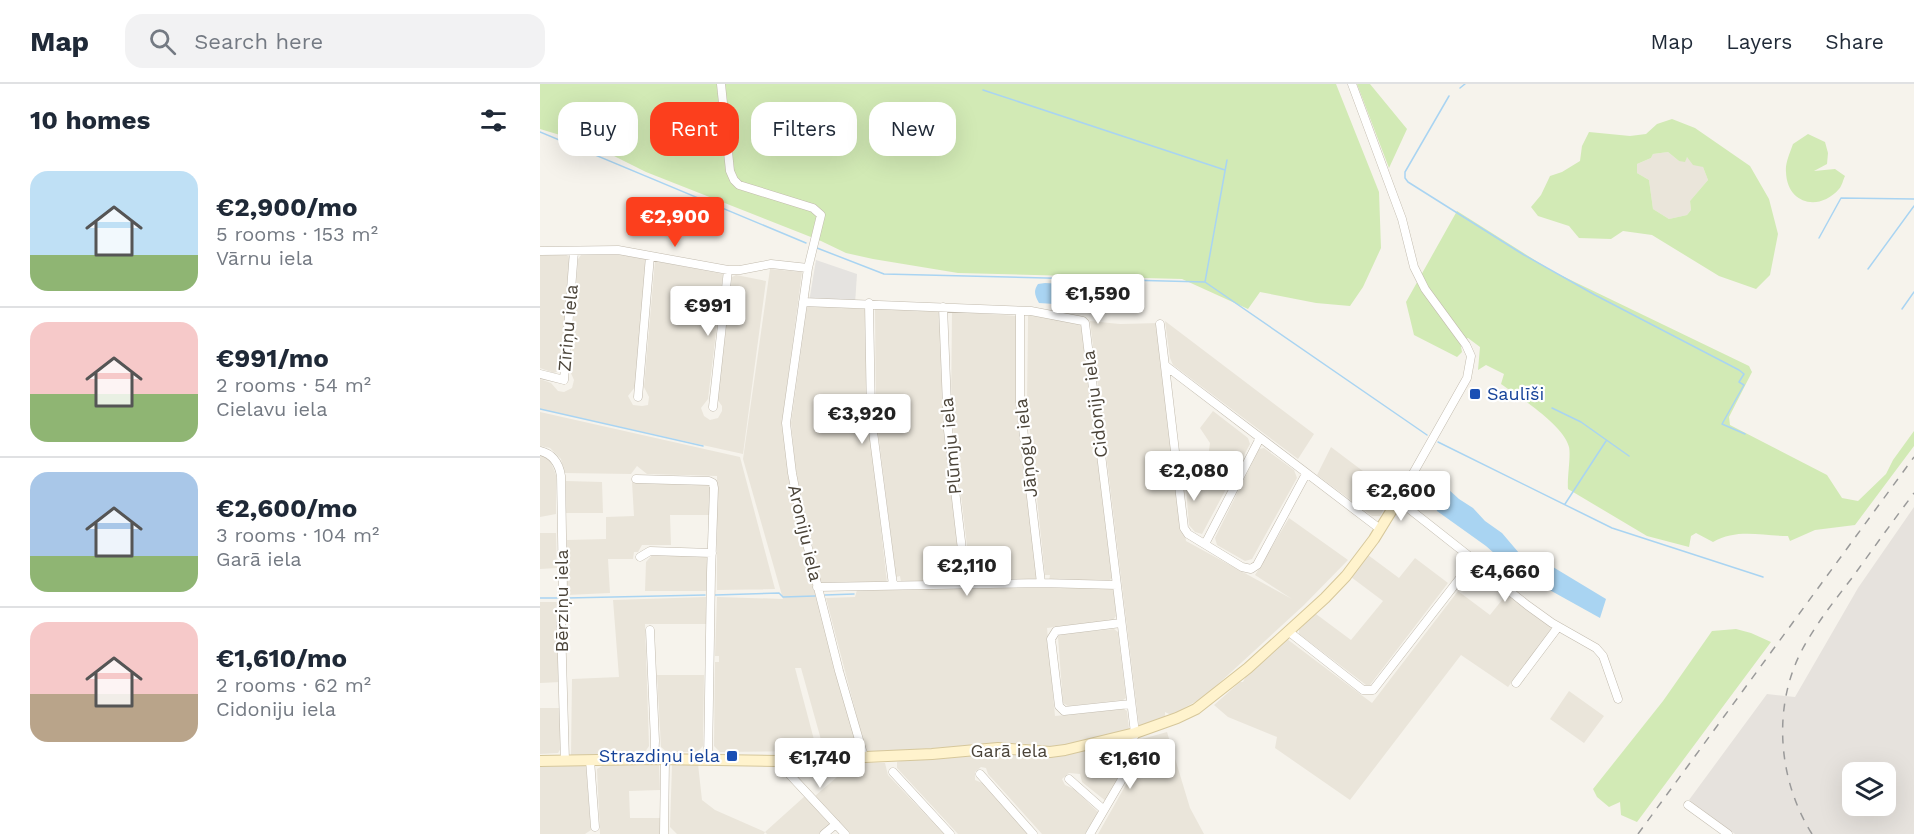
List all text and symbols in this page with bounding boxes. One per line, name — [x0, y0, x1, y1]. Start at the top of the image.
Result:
search box — [125, 14, 545, 68]
text: Map — [30, 25, 89, 58]
icon: search — [146, 25, 179, 58]
text: Search here — [194, 29, 323, 54]
text: Map — [1650, 29, 1693, 54]
text: Layers — [1726, 29, 1792, 54]
text: Share — [1825, 29, 1884, 54]
chip: Buy — [558, 102, 638, 156]
chip: Rent — [650, 102, 739, 156]
chip: Filters — [751, 102, 857, 156]
chip: New — [869, 102, 956, 156]
icon: filters — [477, 104, 510, 137]
text: 10 homes — [30, 105, 150, 135]
text: €2,900/mo — [216, 192, 358, 222]
icon: home — [78, 195, 150, 267]
pin: €2,900 — [626, 197, 724, 248]
text: €2,900 — [640, 204, 710, 228]
text: 5 rooms · 153 m² — [216, 222, 378, 246]
text: Vārnu iela — [216, 246, 313, 270]
pin: €1,590 — [1049, 274, 1147, 325]
text: €1,590 — [1065, 281, 1131, 305]
street label: Zīriņu iela — [553, 283, 582, 372]
pin: €991 — [672, 286, 744, 337]
text: €991 — [684, 293, 732, 317]
text: €991/mo — [216, 343, 329, 373]
icon: home — [78, 346, 150, 418]
street label: Cidoniju iela — [1077, 349, 1112, 459]
text: 2 rooms · 54 m² — [216, 373, 371, 397]
place label: Saulīši — [1487, 383, 1544, 404]
marker: Saulīši — [1468, 387, 1482, 401]
pin: €3,920 — [813, 394, 911, 445]
street label: Plūmju iela — [936, 396, 965, 496]
text: Cielavu iela — [216, 397, 328, 421]
street label: Jāņogu iela — [1010, 397, 1041, 499]
text: €3,920 — [828, 401, 896, 425]
pin: €2,080 — [1145, 451, 1243, 502]
text: €2,080 — [1159, 458, 1229, 482]
pin: €2,600 — [1352, 471, 1450, 522]
text: €2,600 — [1366, 478, 1436, 502]
street label: Aroniju iela — [784, 482, 827, 583]
text: €2,600/mo — [216, 493, 357, 523]
icon: home — [78, 496, 150, 568]
text: 3 rooms · 104 m² — [216, 523, 379, 547]
pin: €2,110 — [918, 546, 1016, 597]
text: Garā iela — [216, 547, 302, 571]
street label: Bērziņu iela — [551, 549, 572, 653]
pin: €4,660 — [1456, 552, 1554, 603]
text: €2,110 — [937, 553, 997, 577]
text: €4,660 — [1470, 559, 1540, 583]
text: €1,610/mo — [216, 643, 347, 673]
icon: home — [78, 646, 150, 718]
text: 2 rooms · 62 m² — [216, 673, 371, 697]
text: Cidoniju iela — [216, 697, 336, 721]
pin: €1,740 — [771, 738, 869, 789]
pin: €1,610 — [1081, 739, 1179, 790]
street label: Garā iela — [970, 740, 1048, 761]
place label: Strazdiņu iela — [599, 745, 720, 766]
text: €1,740 — [789, 745, 851, 769]
text: €1,610 — [1099, 746, 1161, 770]
marker: Strazdiņu iela — [725, 749, 739, 763]
map controls — [1842, 762, 1896, 816]
button: layers — [1842, 762, 1896, 816]

